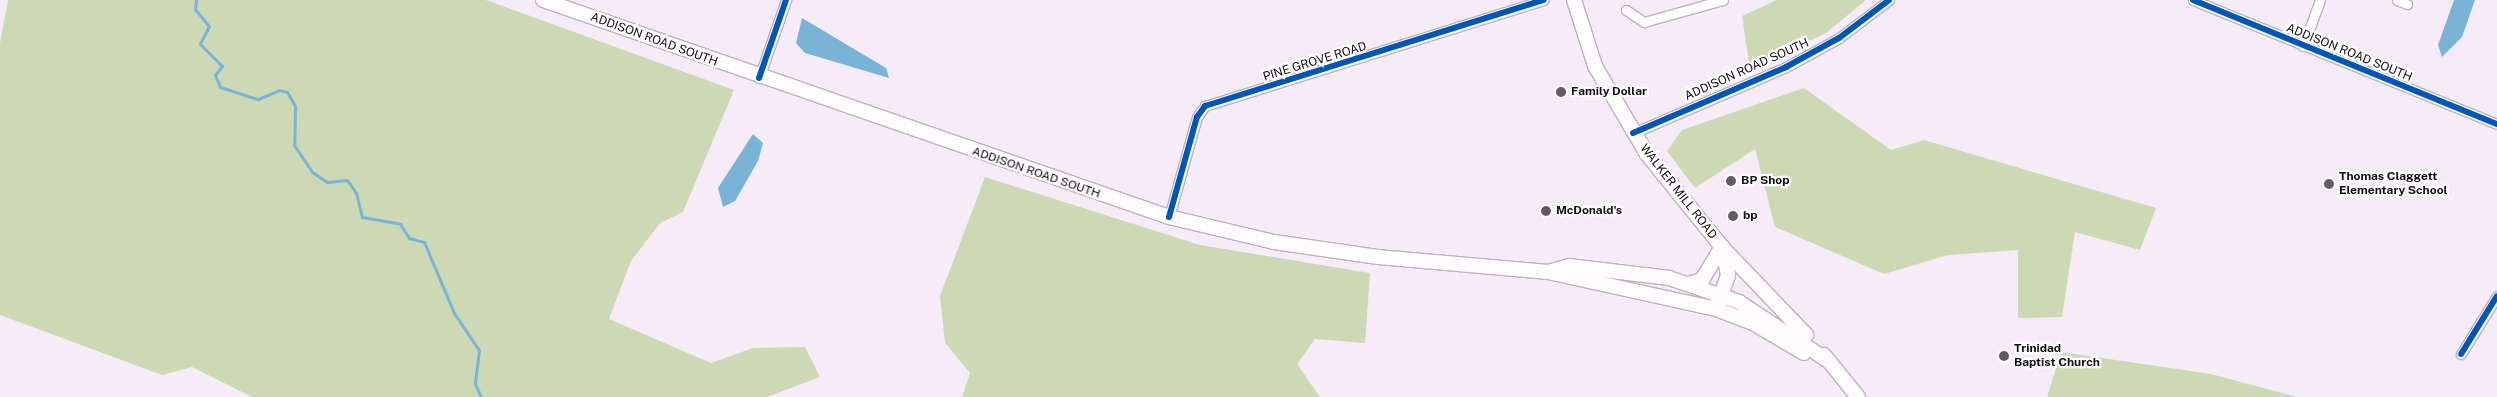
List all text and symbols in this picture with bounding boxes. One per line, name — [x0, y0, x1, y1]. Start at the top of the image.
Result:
street label: ADDISON ROAD SOUTH — [588, 10, 720, 70]
street label: ADDISON ROAD SOUTH — [2284, 21, 2414, 85]
street label: ADDISON ROAD SOUTH — [1683, 36, 1811, 104]
street label: PINE GROVE ROAD — [1261, 39, 1369, 85]
place label: Family Dollar — [1571, 85, 1647, 99]
marker: Family Dollar — [1555, 86, 1567, 98]
street label: WALKER MILL ROAD — [1637, 142, 1719, 242]
street label: ADDISON ROAD SOUTH — [970, 144, 1102, 202]
place label: Thomas Claggett Elementary School — [2339, 170, 2448, 198]
place label: BP Shop — [1741, 174, 1790, 188]
marker: BP Shop — [1725, 175, 1737, 187]
marker: Thomas Claggett Elementary School — [2323, 178, 2335, 190]
place label: McDonald's — [1556, 204, 1622, 218]
marker: McDonald's — [1540, 205, 1552, 217]
place label: bp — [1743, 209, 1758, 223]
marker: bp — [1727, 210, 1739, 222]
place label: Trinidad Baptist Church — [2014, 342, 2100, 370]
marker: Trinidad Baptist Church — [1998, 350, 2010, 362]

